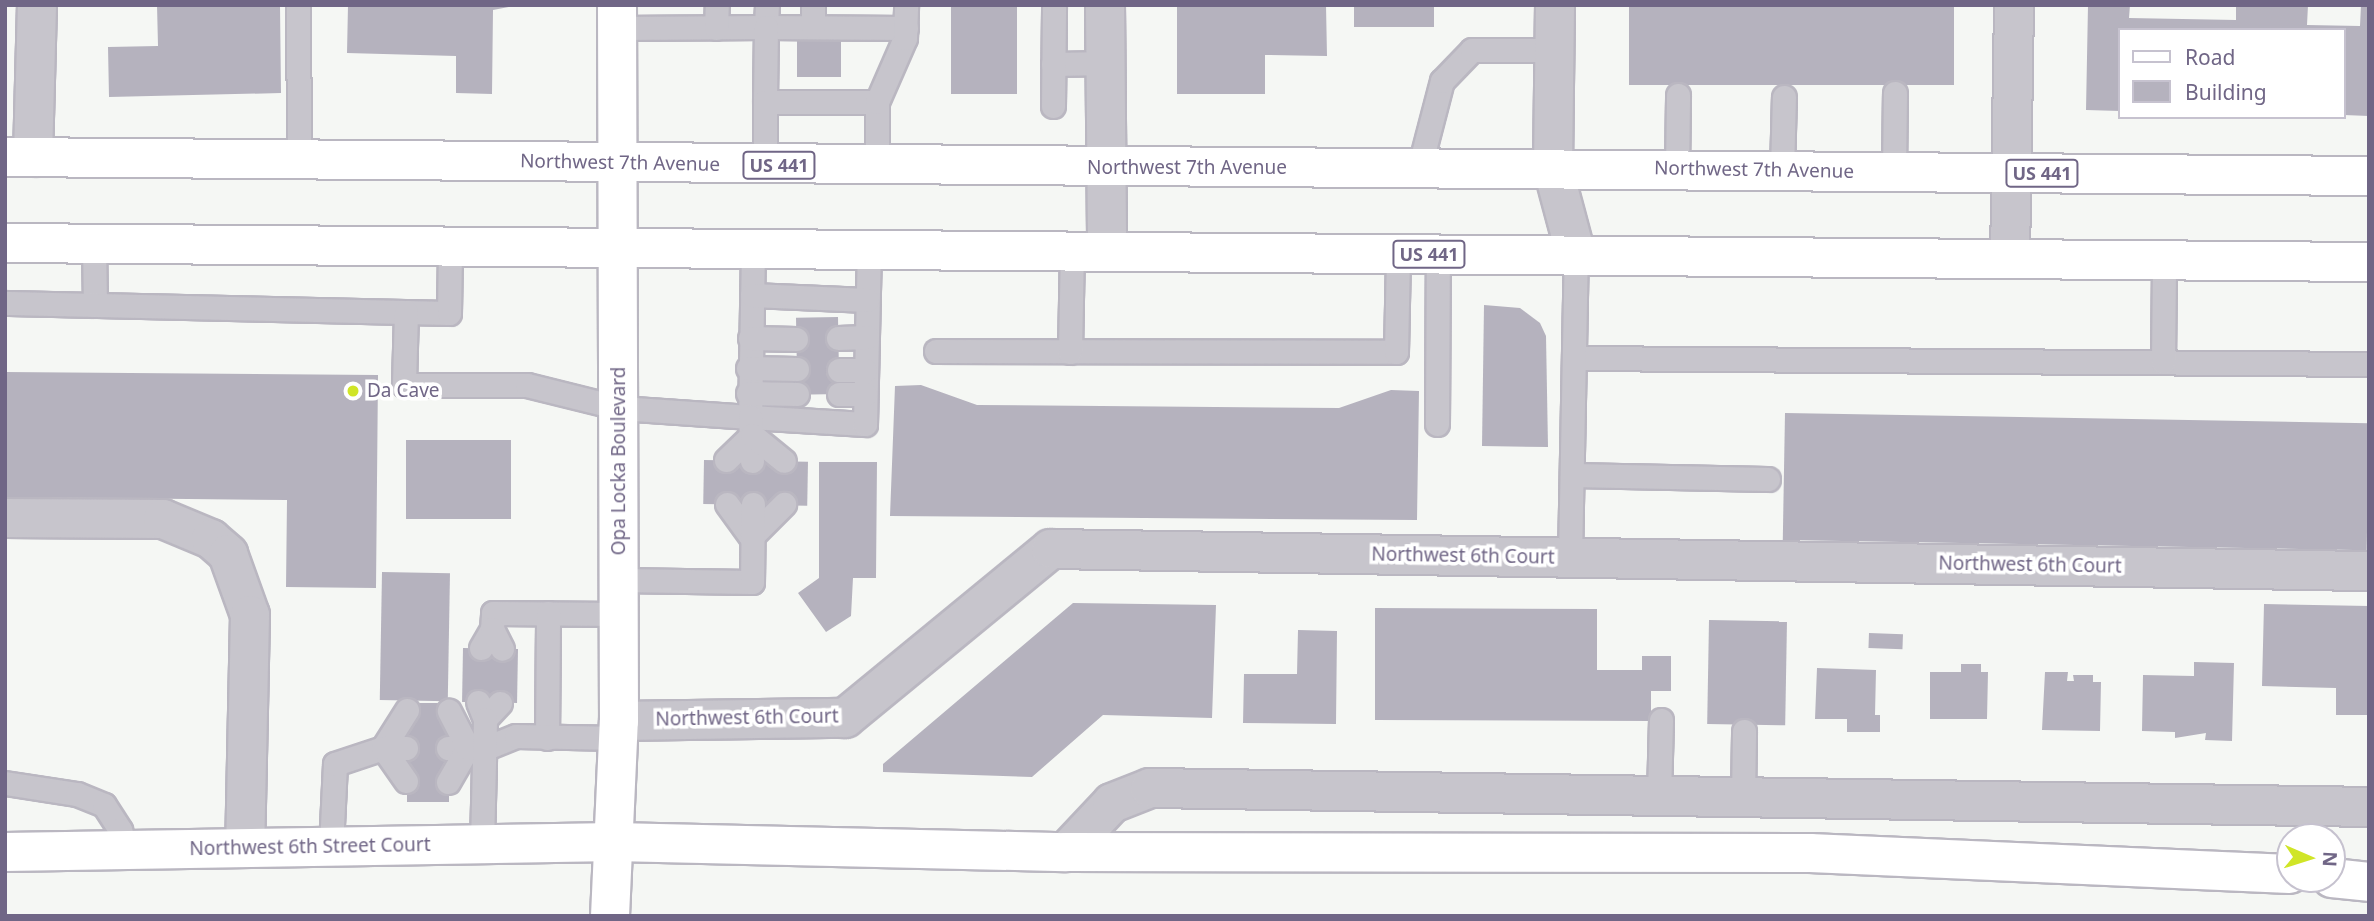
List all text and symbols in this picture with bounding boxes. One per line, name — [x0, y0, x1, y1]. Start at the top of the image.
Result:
legend — [2118, 28, 2346, 119]
text: Road — [2185, 43, 2235, 71]
text: Building — [2185, 78, 2267, 106]
street label: Northwest 7th Avenue — [520, 150, 720, 176]
road number: US 441 — [742, 150, 816, 180]
street label: Northwest 7th Avenue — [1087, 157, 1287, 179]
street label: Northwest 7th Avenue — [1654, 157, 1854, 183]
road number: US 441 — [2005, 158, 2079, 188]
road number: US 441 — [1392, 240, 1466, 268]
street label: Opa Locka Boulevard — [608, 367, 630, 555]
place label: Da Cave — [367, 380, 440, 402]
marker: Da Cave — [345, 383, 361, 399]
street label: Northwest 6th Court — [1371, 543, 1555, 569]
street label: Northwest 6th Court — [1938, 552, 2122, 578]
street label: Northwest 6th Court — [655, 705, 839, 731]
north arrow — [2276, 823, 2346, 893]
street label: Northwest 6th Street Court — [189, 833, 431, 861]
text: N — [2317, 851, 2343, 867]

